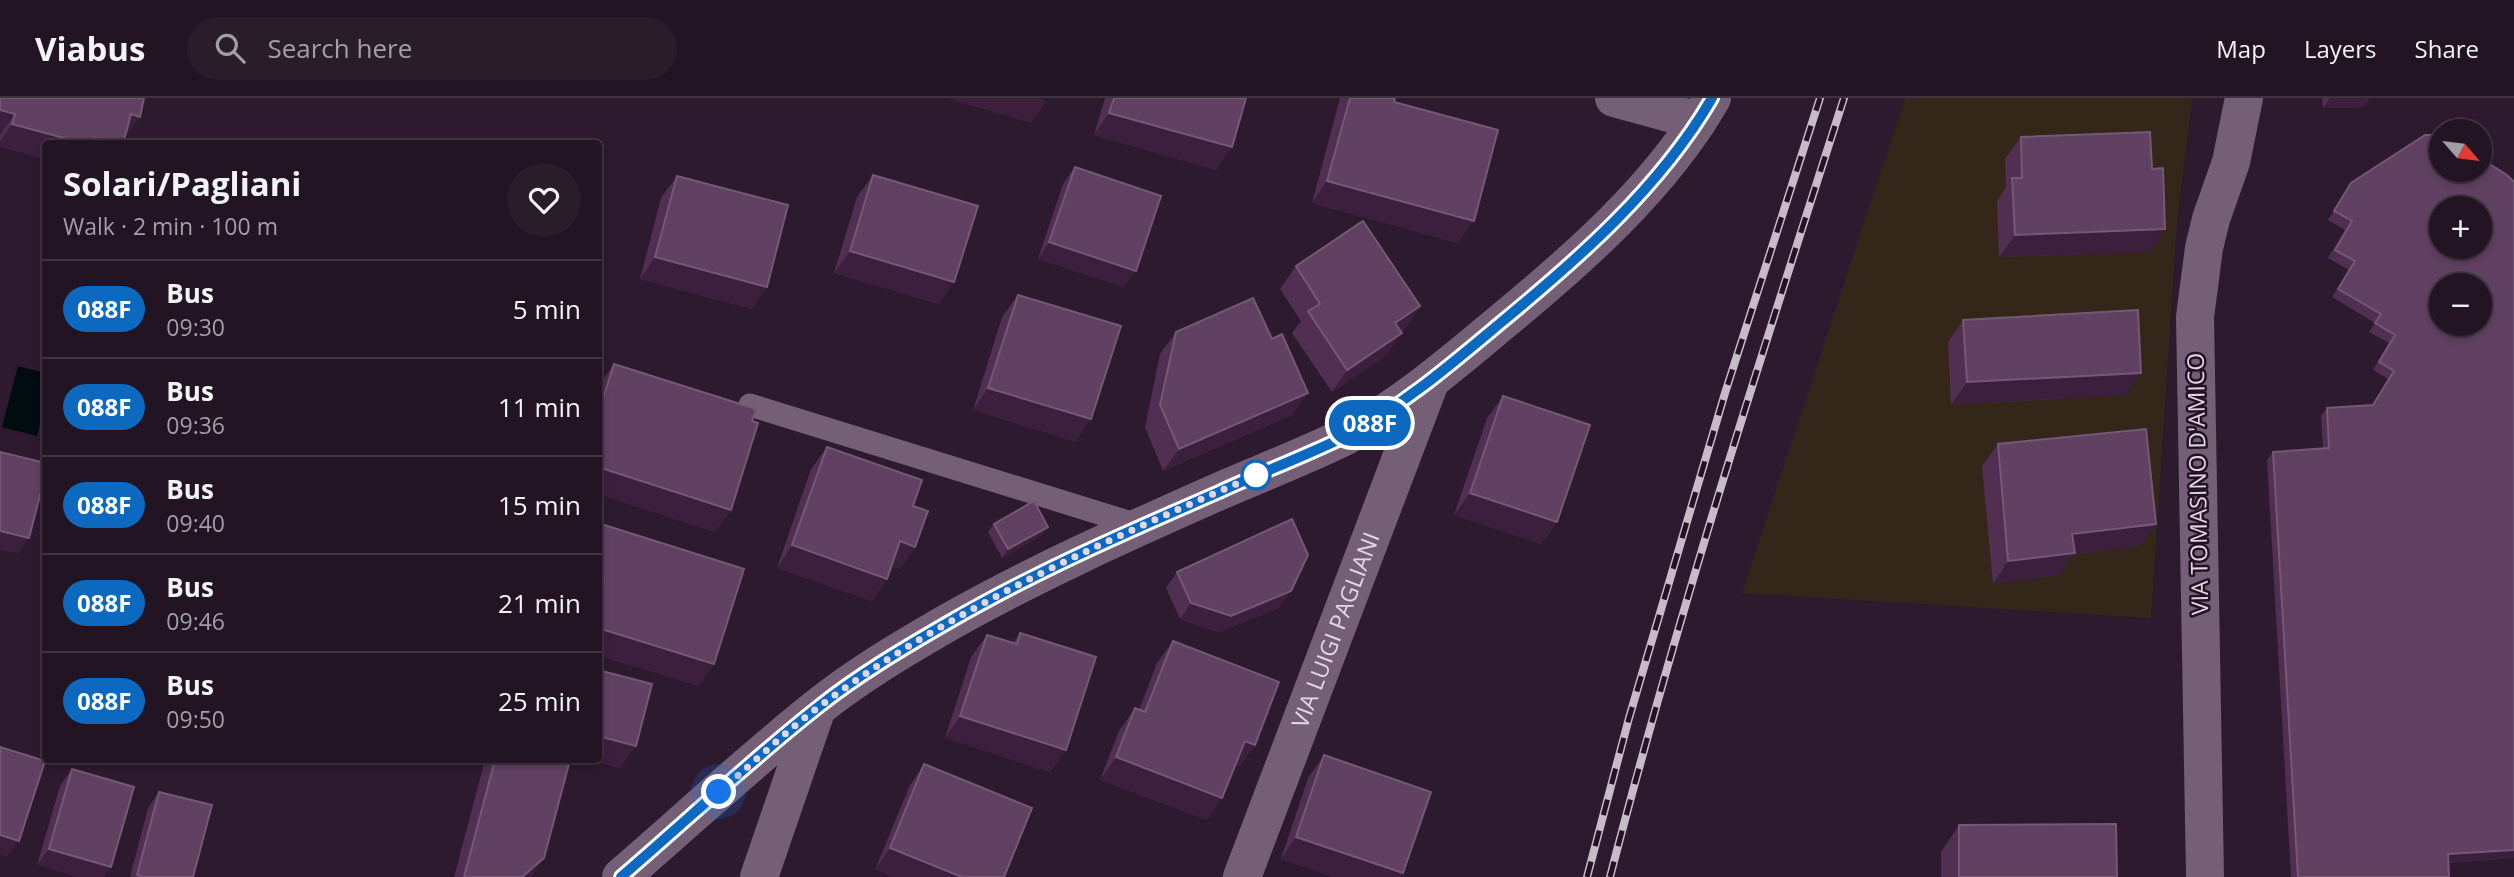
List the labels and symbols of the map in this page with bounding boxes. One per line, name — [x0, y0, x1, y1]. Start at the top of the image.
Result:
north arrow — [2429, 119, 2492, 182]
street label: VIA TOMASINO D'AMICO — [2179, 353, 2215, 615]
line badge: 088F — [1321, 400, 1419, 446]
unlabelled marker — [1241, 460, 1271, 490]
street label: VIA LUIGI PAGLIANI — [1283, 527, 1386, 732]
your location — [701, 774, 736, 809]

